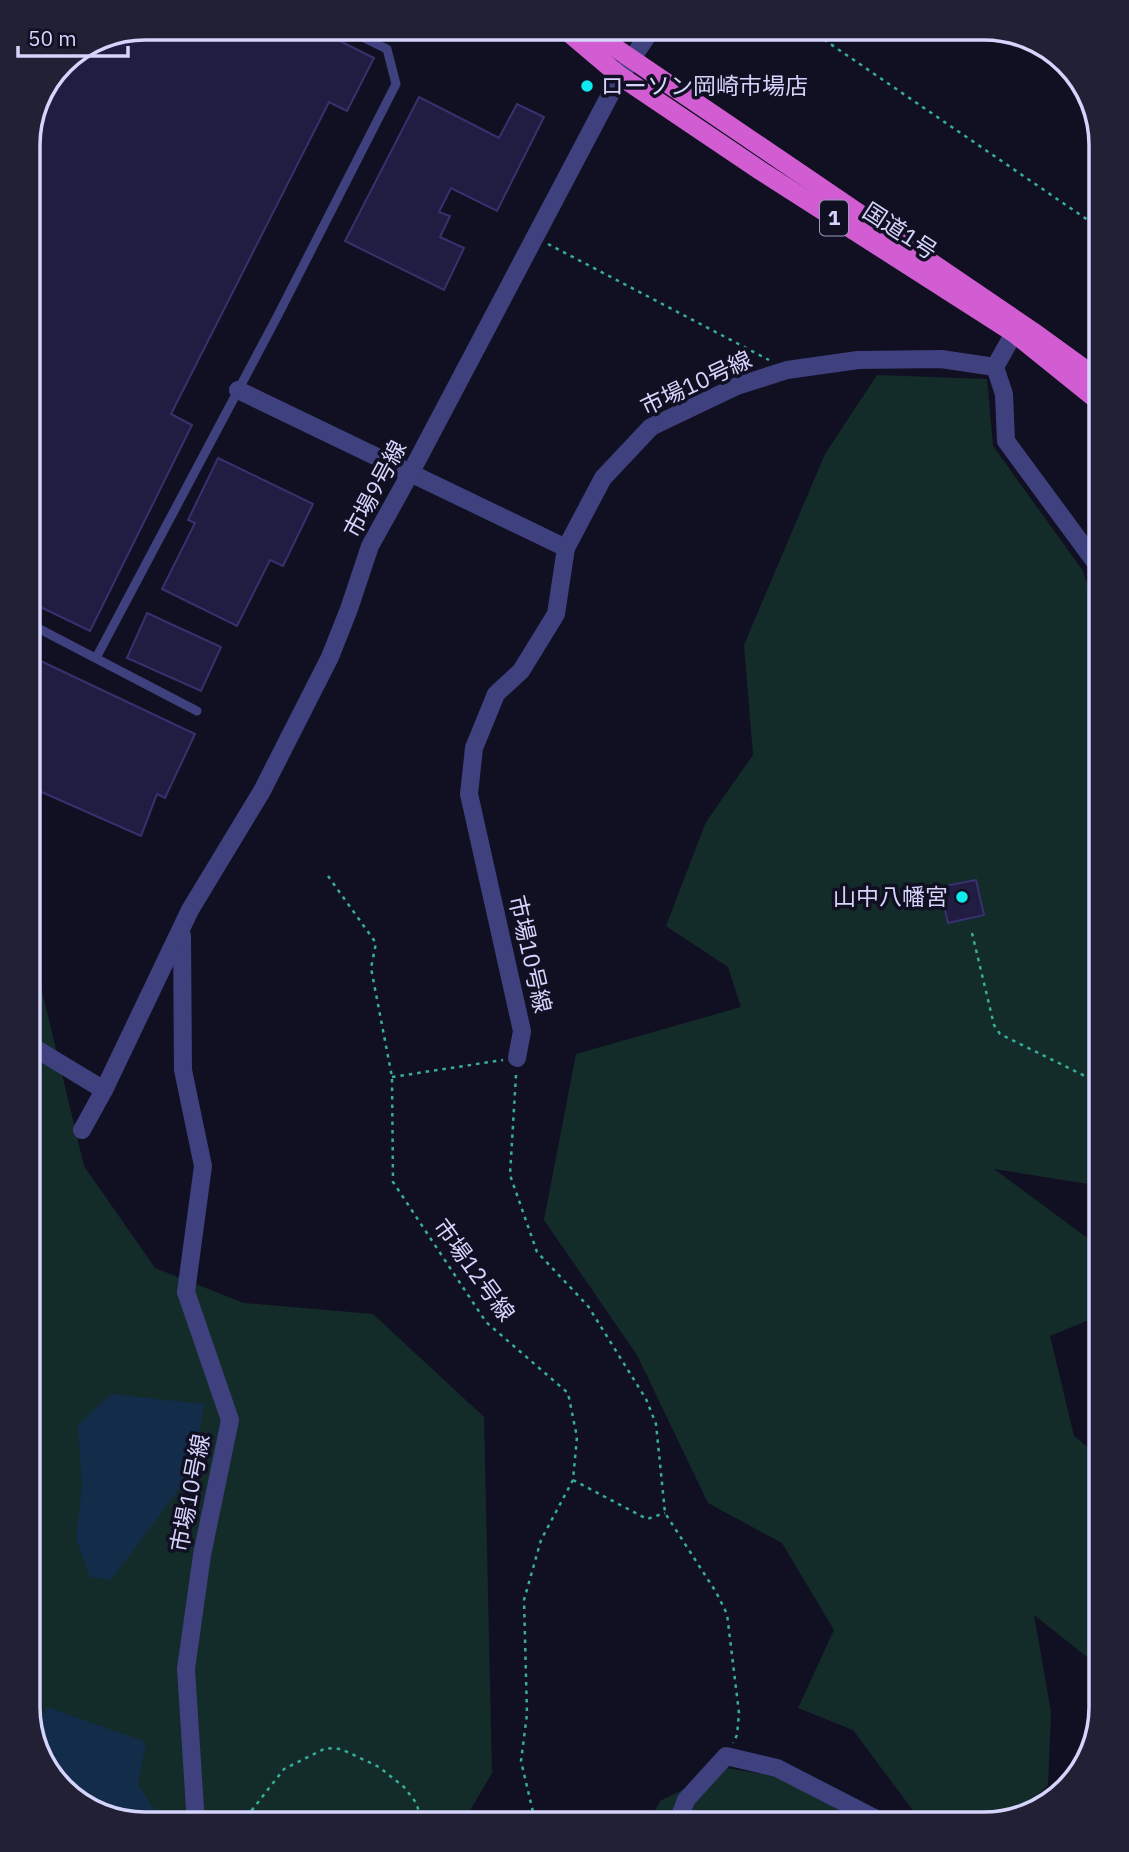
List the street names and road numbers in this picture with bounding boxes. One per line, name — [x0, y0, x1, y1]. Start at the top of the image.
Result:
street label: 国道1号 — [858, 195, 943, 265]
road number: 1 — [820, 200, 848, 235]
street label: 市場10号線 — [635, 343, 756, 421]
street label: 市場9号線 — [336, 435, 412, 542]
street label: 市場10号線 — [503, 892, 559, 1015]
street label: 市場12号線 — [428, 1212, 522, 1327]
street label: 市場10号線 — [163, 1431, 215, 1554]

